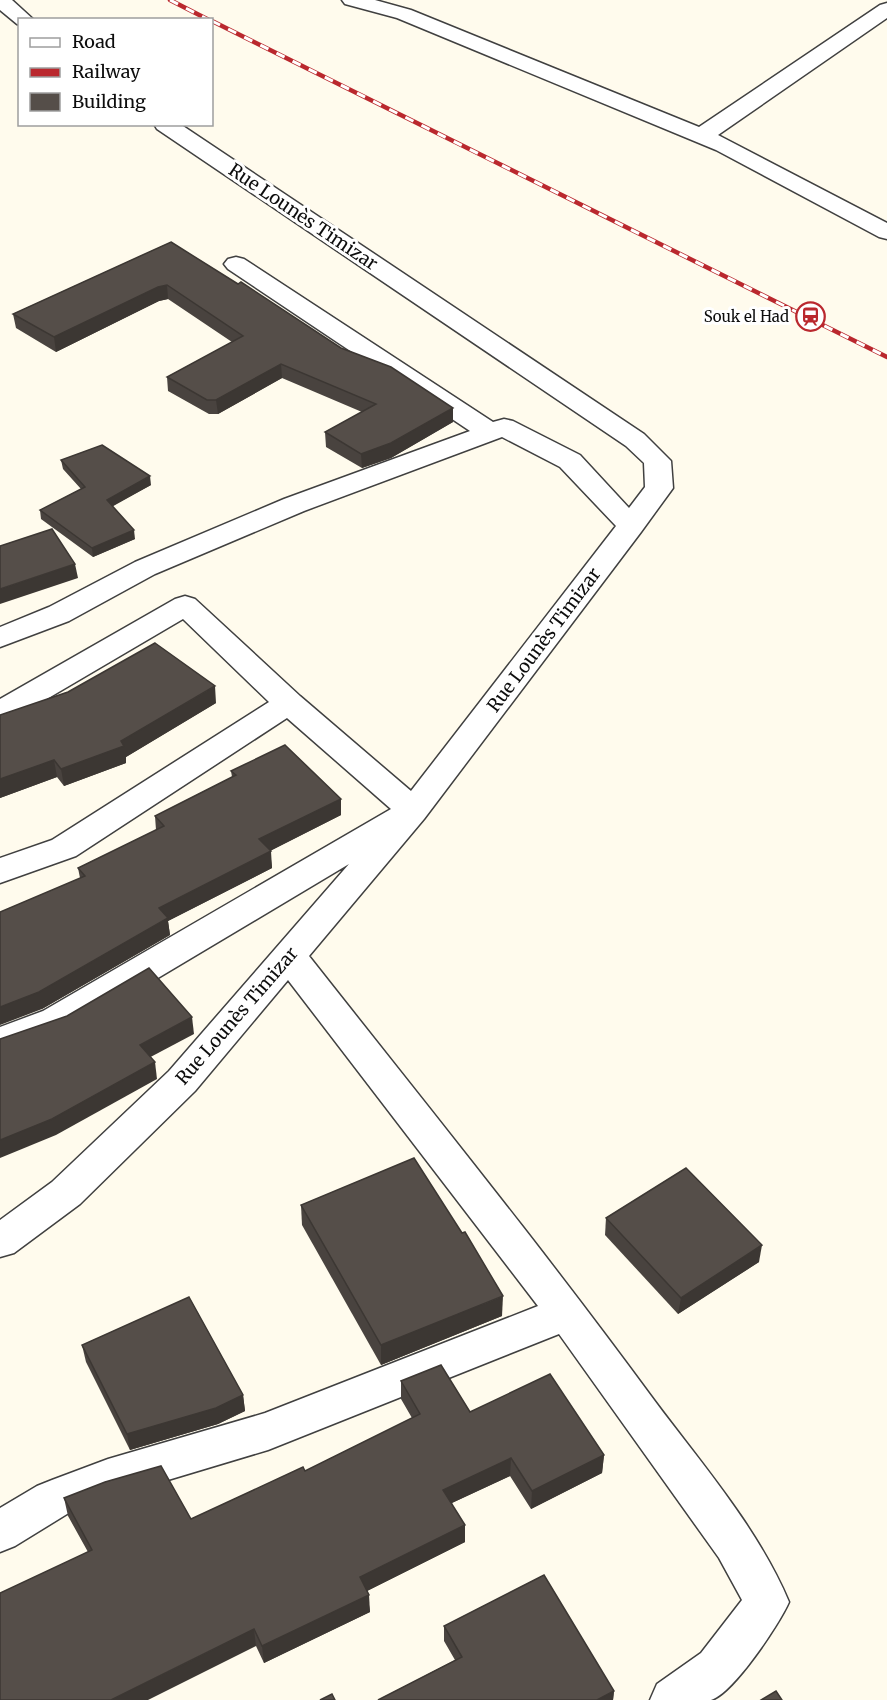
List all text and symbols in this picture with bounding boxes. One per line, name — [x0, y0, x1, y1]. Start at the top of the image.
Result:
legend — [18, 18, 213, 126]
text: Road — [72, 30, 116, 53]
text: Railway — [72, 60, 141, 83]
text: Building — [72, 90, 146, 113]
street label: Rue Lounès Timizar — [224, 158, 382, 275]
station icon: Souk el Had — [794, 301, 826, 333]
place label: Souk el Had — [704, 307, 789, 326]
street label: Rue Lounès Timizar — [482, 563, 605, 716]
street label: Rue Lounès Timizar — [171, 942, 303, 1089]

